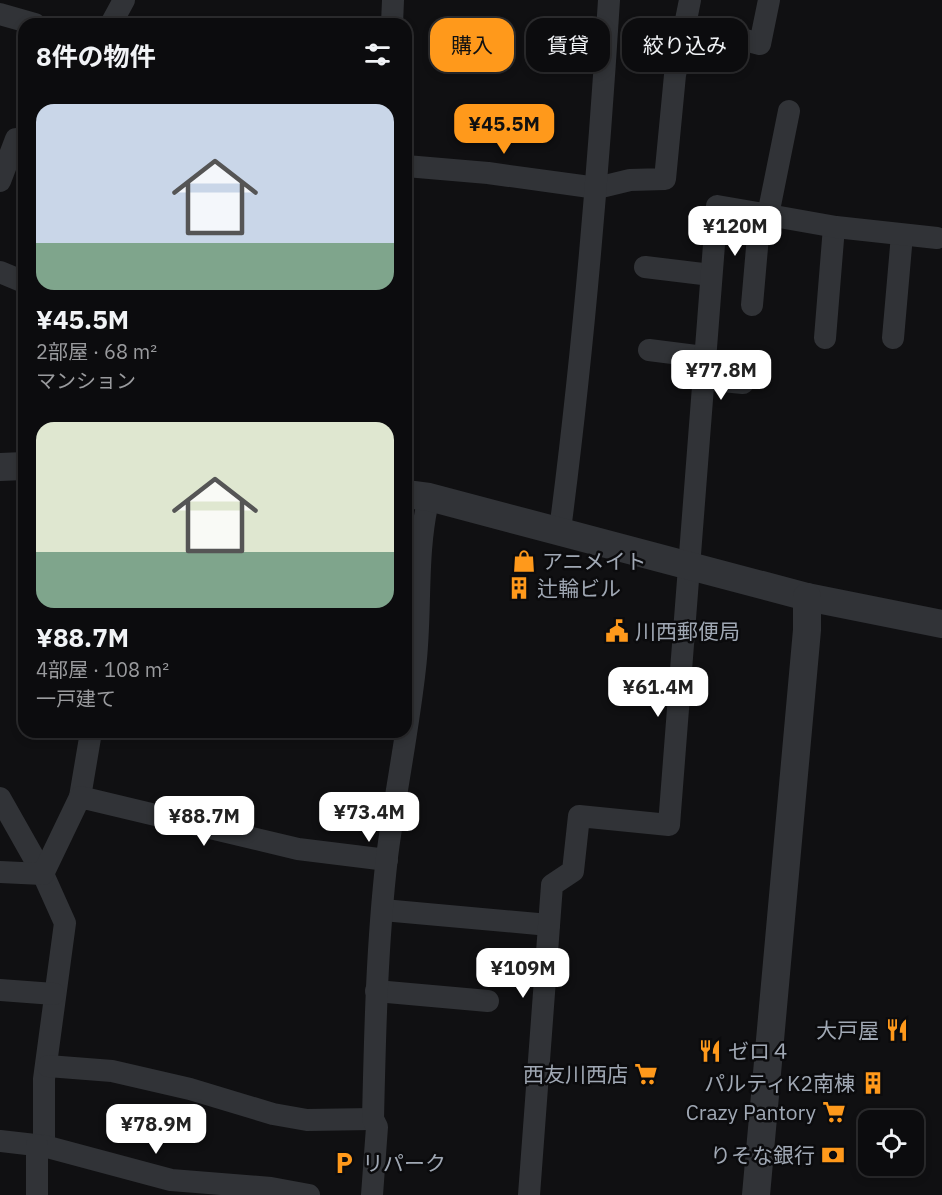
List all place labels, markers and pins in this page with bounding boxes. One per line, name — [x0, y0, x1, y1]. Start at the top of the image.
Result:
pin: ¥45.5M — [455, 104, 553, 155]
pin: ¥120M — [693, 206, 777, 257]
pin: ¥77.8M — [672, 350, 770, 401]
place label: アニメイト — [542, 547, 647, 575]
shop icon: アニメイト — [511, 548, 537, 574]
place label: 辻輪ビル — [537, 574, 621, 602]
building icon: 辻輪ビル — [506, 575, 532, 601]
place label: 川西郵便局 — [635, 617, 740, 645]
public building icon: 川西郵便局 — [604, 618, 630, 644]
pin: ¥61.4M — [609, 667, 707, 718]
pin: ¥73.4M — [320, 792, 418, 843]
pin: ¥88.7M — [155, 796, 253, 847]
pin: ¥109M — [481, 948, 565, 999]
place label: 大戸屋 — [816, 1016, 879, 1044]
restaurant icon: 大戸屋 — [884, 1017, 910, 1043]
place label: ゼロ４ — [728, 1037, 791, 1065]
restaurant icon: ゼロ４ — [697, 1038, 723, 1064]
place label: 西友川西店 — [523, 1060, 628, 1088]
supermarket icon: 西友川西店 — [633, 1061, 659, 1087]
place label: パルティK2南棟 — [704, 1069, 855, 1097]
building icon: パルティK2南棟 — [860, 1070, 886, 1096]
place label: Crazy Pantory — [686, 1098, 817, 1126]
supermarket icon: Crazy Pantory — [821, 1099, 847, 1125]
pin: ¥78.9M — [107, 1104, 205, 1155]
place label: りそな銀行 — [710, 1141, 815, 1169]
bank icon: りそな銀行 — [820, 1142, 846, 1168]
place label: リパーク — [362, 1149, 446, 1177]
parking icon: リパーク — [331, 1150, 357, 1176]

